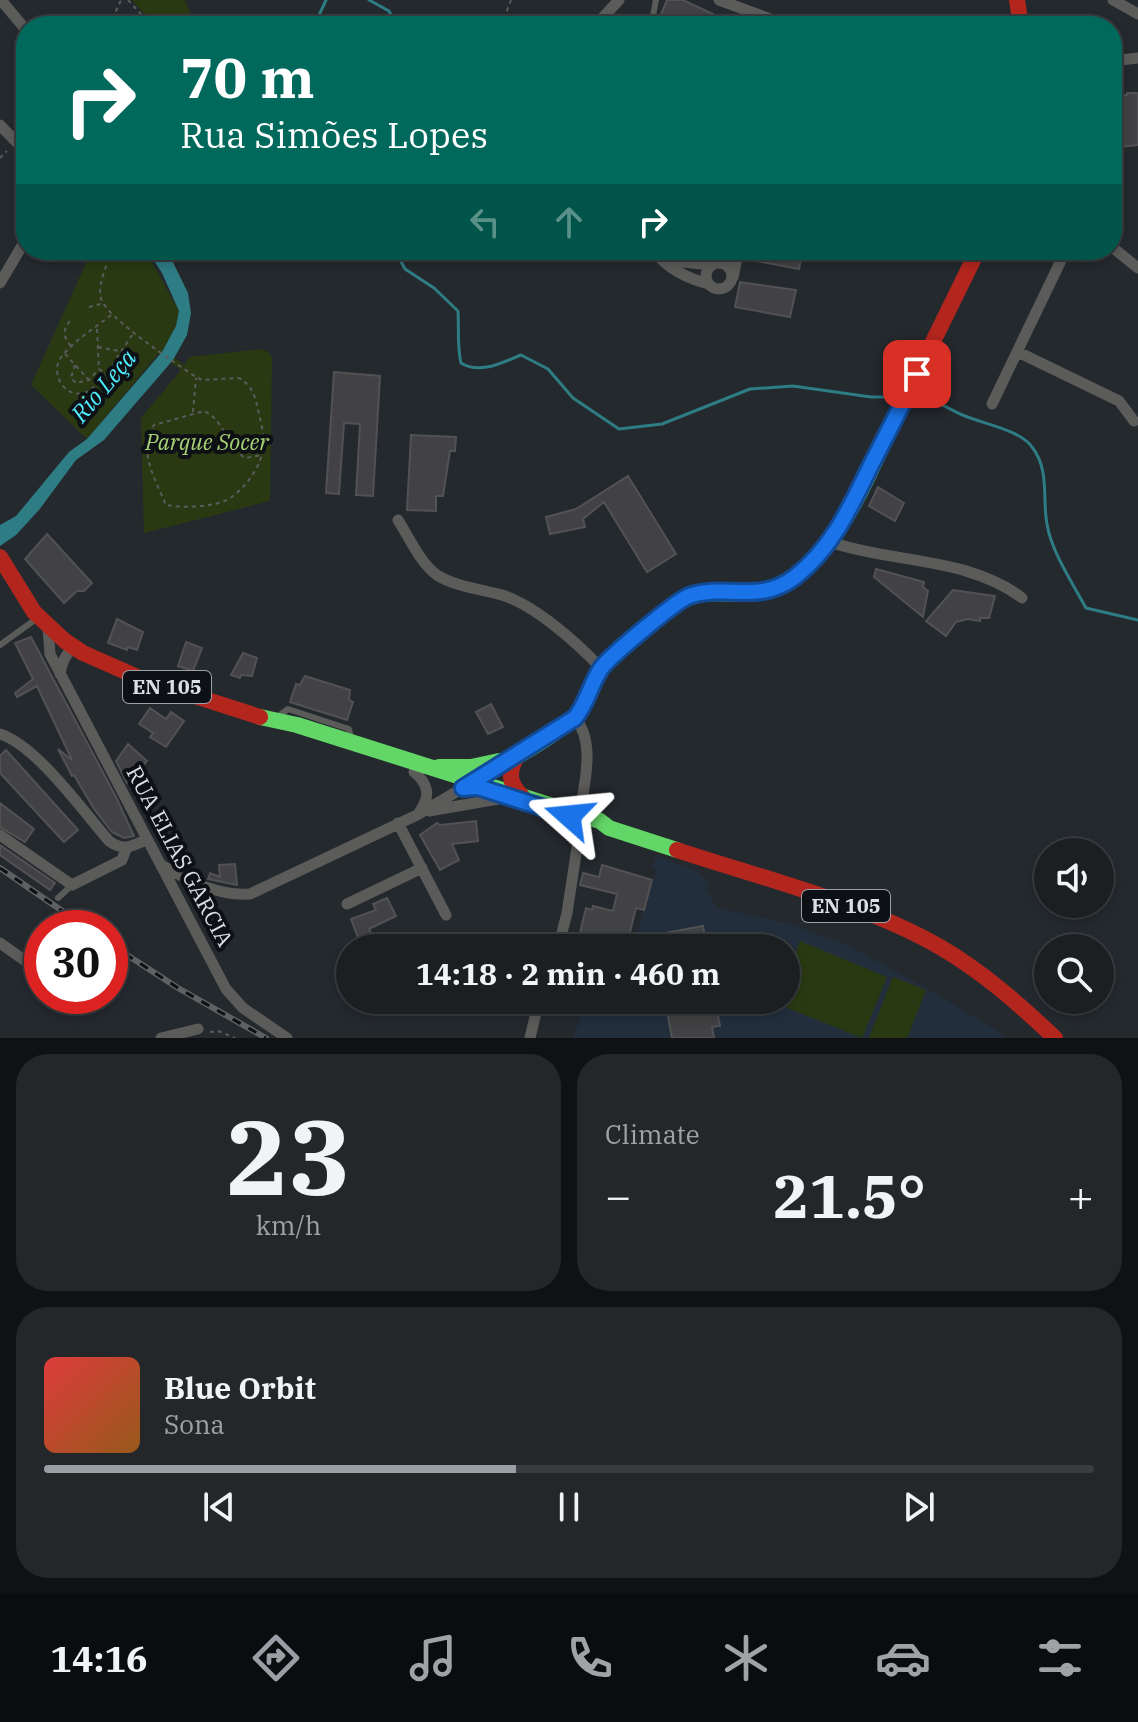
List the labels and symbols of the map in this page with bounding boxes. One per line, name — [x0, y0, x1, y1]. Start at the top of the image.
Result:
pin — [883, 340, 951, 408]
water label: Rio Leça — [63, 342, 143, 429]
park label: Parque Socer — [144, 427, 270, 456]
road number: EN 105 — [123, 671, 211, 703]
street label: RUA ELIAS GARCIA — [121, 760, 240, 951]
position arrow — [527, 774, 611, 858]
road number: EN 105 — [802, 890, 890, 922]
speed limit sign: 30 — [24, 910, 128, 1014]

